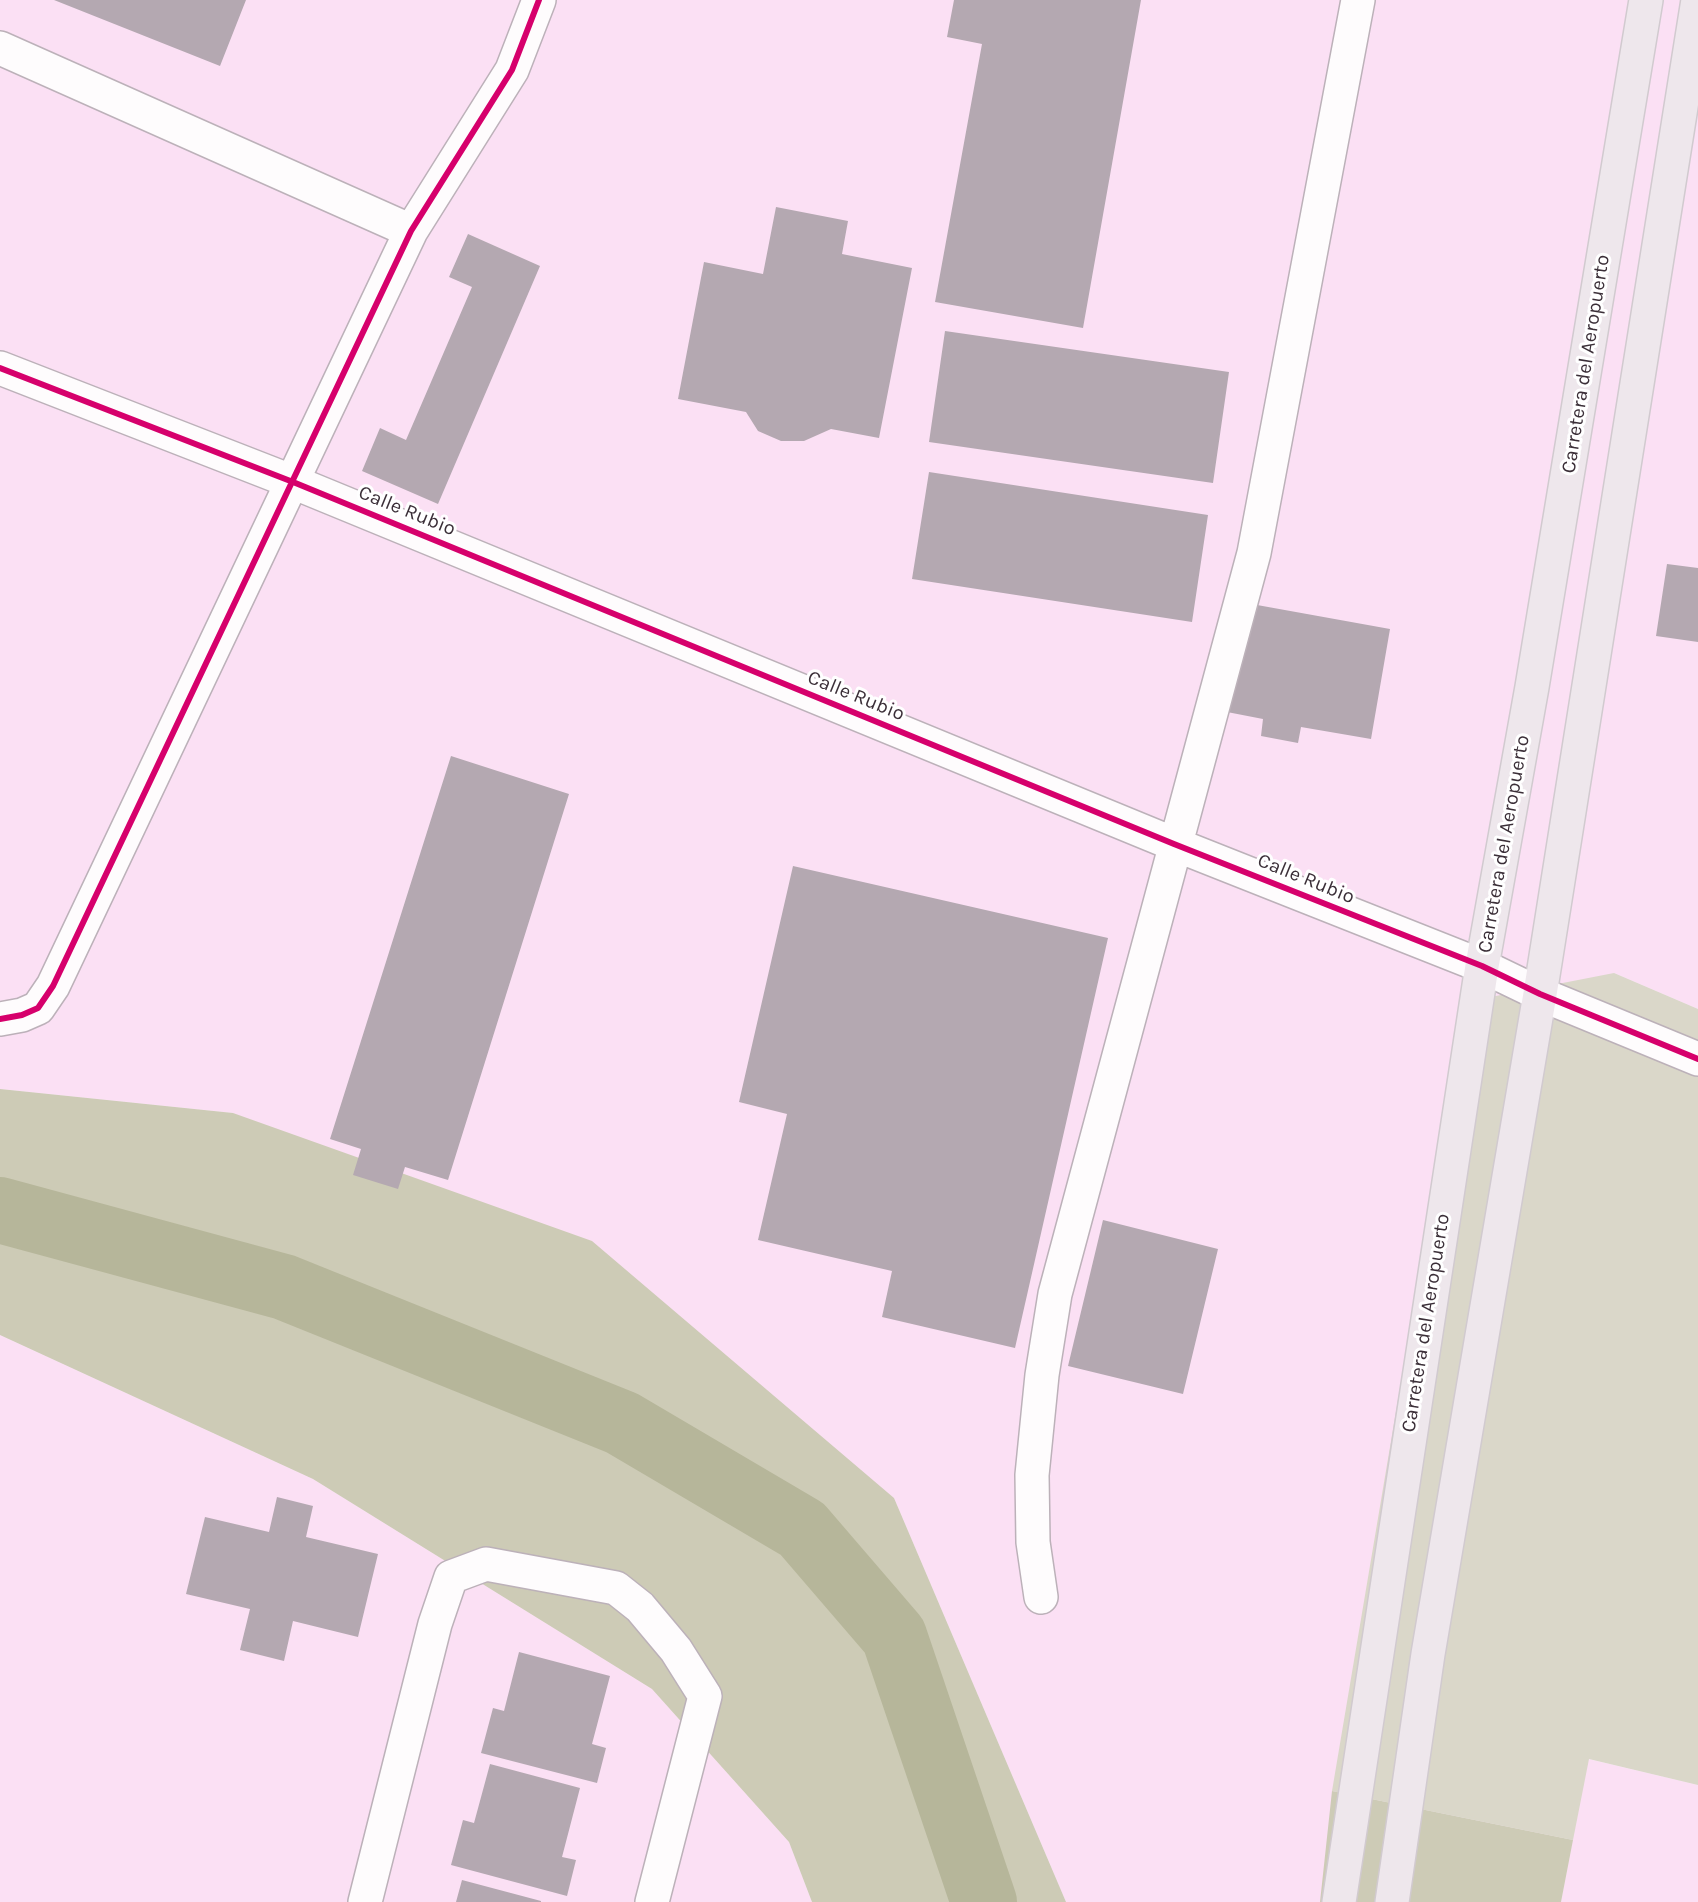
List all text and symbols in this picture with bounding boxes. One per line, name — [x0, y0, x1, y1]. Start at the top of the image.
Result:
street label: Carretera del Aeropuerto — [1557, 253, 1615, 475]
street label: Calle Rubio — [355, 481, 459, 541]
street label: Calle Rubio — [804, 666, 908, 726]
street label: Carretera del Aeropuerto — [1473, 733, 1535, 955]
street label: Calle Rubio — [1254, 849, 1358, 909]
street label: Carretera del Aeropuerto — [1397, 1212, 1455, 1434]

